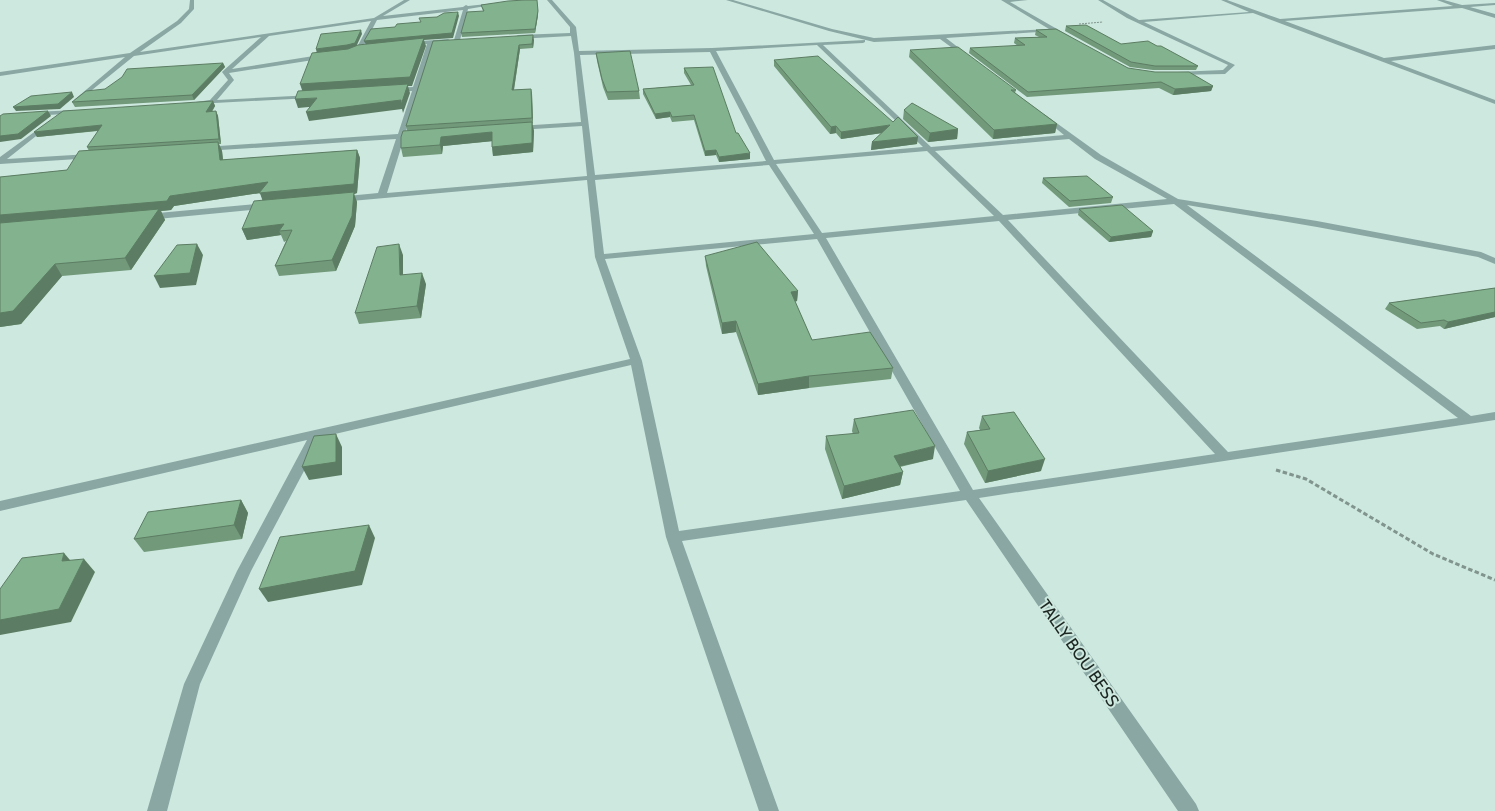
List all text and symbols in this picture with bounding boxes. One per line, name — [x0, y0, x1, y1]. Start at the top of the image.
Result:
street label: TALLY BOU BESS — [1035, 596, 1123, 710]

